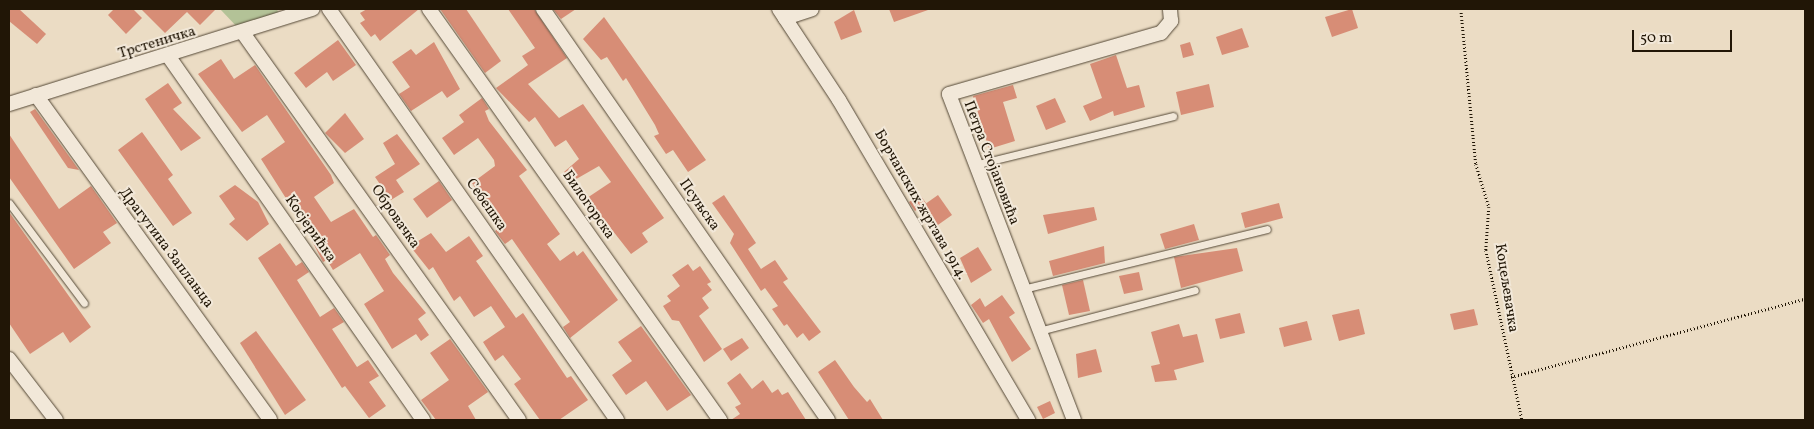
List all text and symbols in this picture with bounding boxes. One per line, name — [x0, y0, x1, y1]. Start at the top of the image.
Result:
scale bar — [1634, 20, 1734, 52]
street label: Трстеничка — [116, 23, 198, 63]
text: 50 m — [1640, 28, 1672, 49]
street label: Петра Стојановића — [959, 98, 1023, 228]
street label: Борчанских жртава 1914. — [870, 127, 970, 283]
street label: Билогорска — [558, 167, 618, 243]
street label: Себешка — [461, 175, 511, 235]
street label: Псуњска — [675, 176, 723, 234]
street label: Обровачка — [367, 182, 423, 252]
street label: Драгутина Заплањца — [115, 184, 217, 312]
street label: Косјерићка — [280, 192, 340, 266]
street label: Коцељевачка — [1490, 242, 1522, 334]

